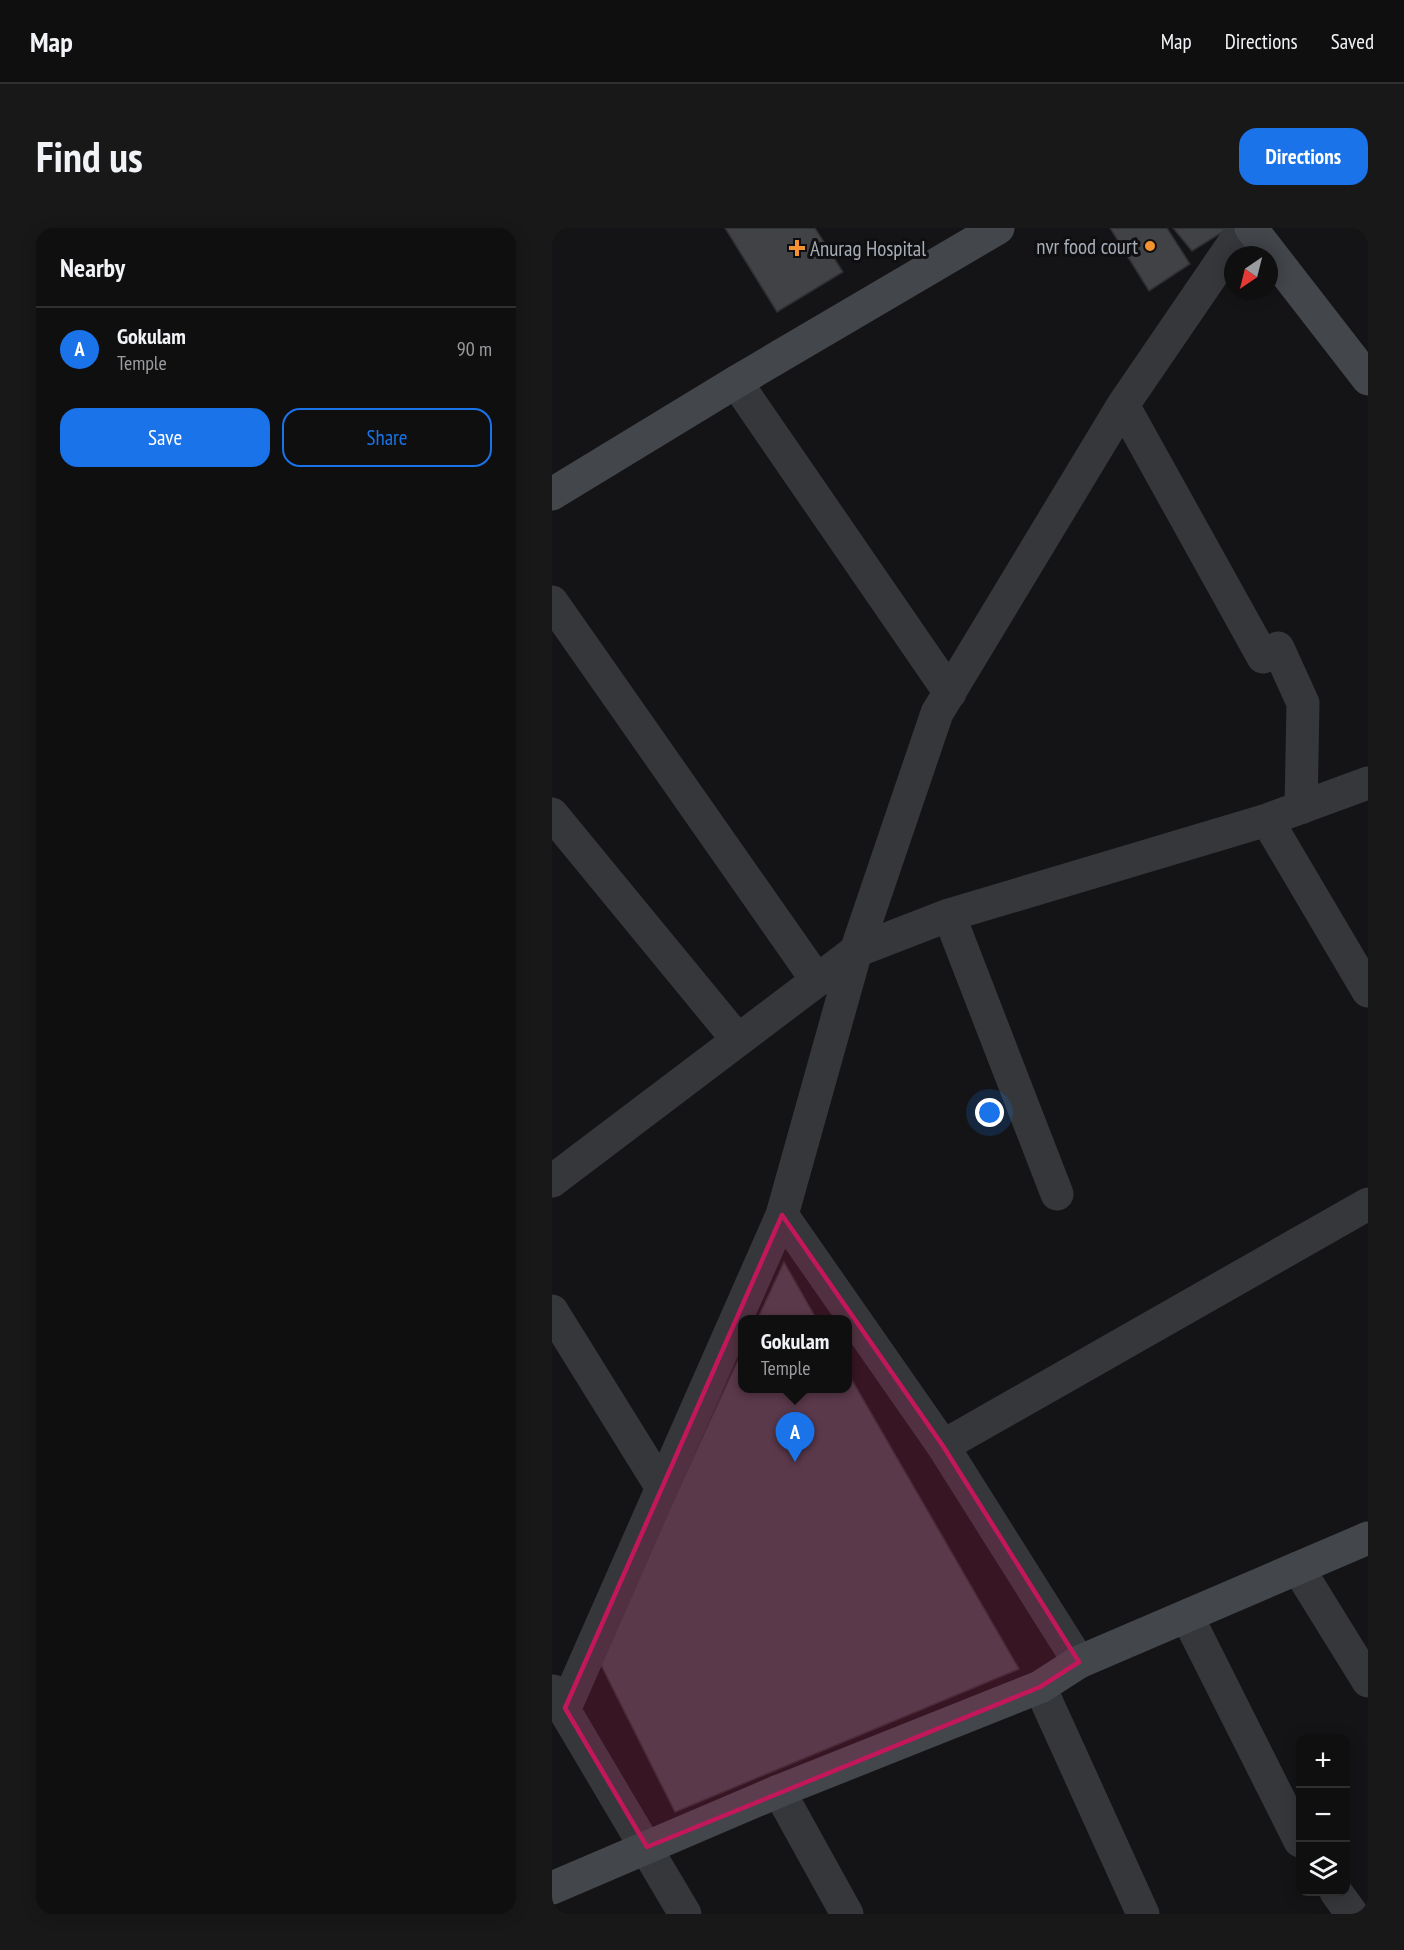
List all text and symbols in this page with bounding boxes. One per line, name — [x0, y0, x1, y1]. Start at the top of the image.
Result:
text: Map — [30, 23, 73, 60]
text: Map — [1161, 28, 1192, 55]
text: Directions — [1225, 28, 1298, 55]
text: Saved — [1331, 28, 1374, 55]
button: Directions — [1239, 128, 1368, 185]
text: Find us — [36, 129, 143, 184]
place label: nvr food court — [1036, 233, 1138, 260]
place label: Anurag Hospital — [810, 235, 926, 262]
marker: Anurag Hospital — [788, 239, 806, 257]
marker: nvr food court — [1143, 239, 1157, 253]
north arrow — [1224, 246, 1278, 300]
text: Nearby — [60, 251, 125, 284]
text: Gokulam — [117, 322, 186, 350]
text: A — [74, 336, 85, 362]
text: 90 m — [457, 336, 492, 362]
text: Temple — [117, 350, 167, 376]
button: Save — [60, 408, 270, 467]
button: Share — [282, 408, 492, 467]
your location — [975, 1098, 1004, 1127]
popup — [738, 1315, 852, 1393]
text: Gokulam — [761, 1327, 829, 1355]
text: Temple — [761, 1355, 810, 1381]
pin: A — [776, 1412, 814, 1462]
map controls — [1296, 1734, 1350, 1896]
button: + — [1296, 1734, 1350, 1788]
button: − — [1296, 1788, 1350, 1842]
button: layers — [1296, 1842, 1350, 1896]

